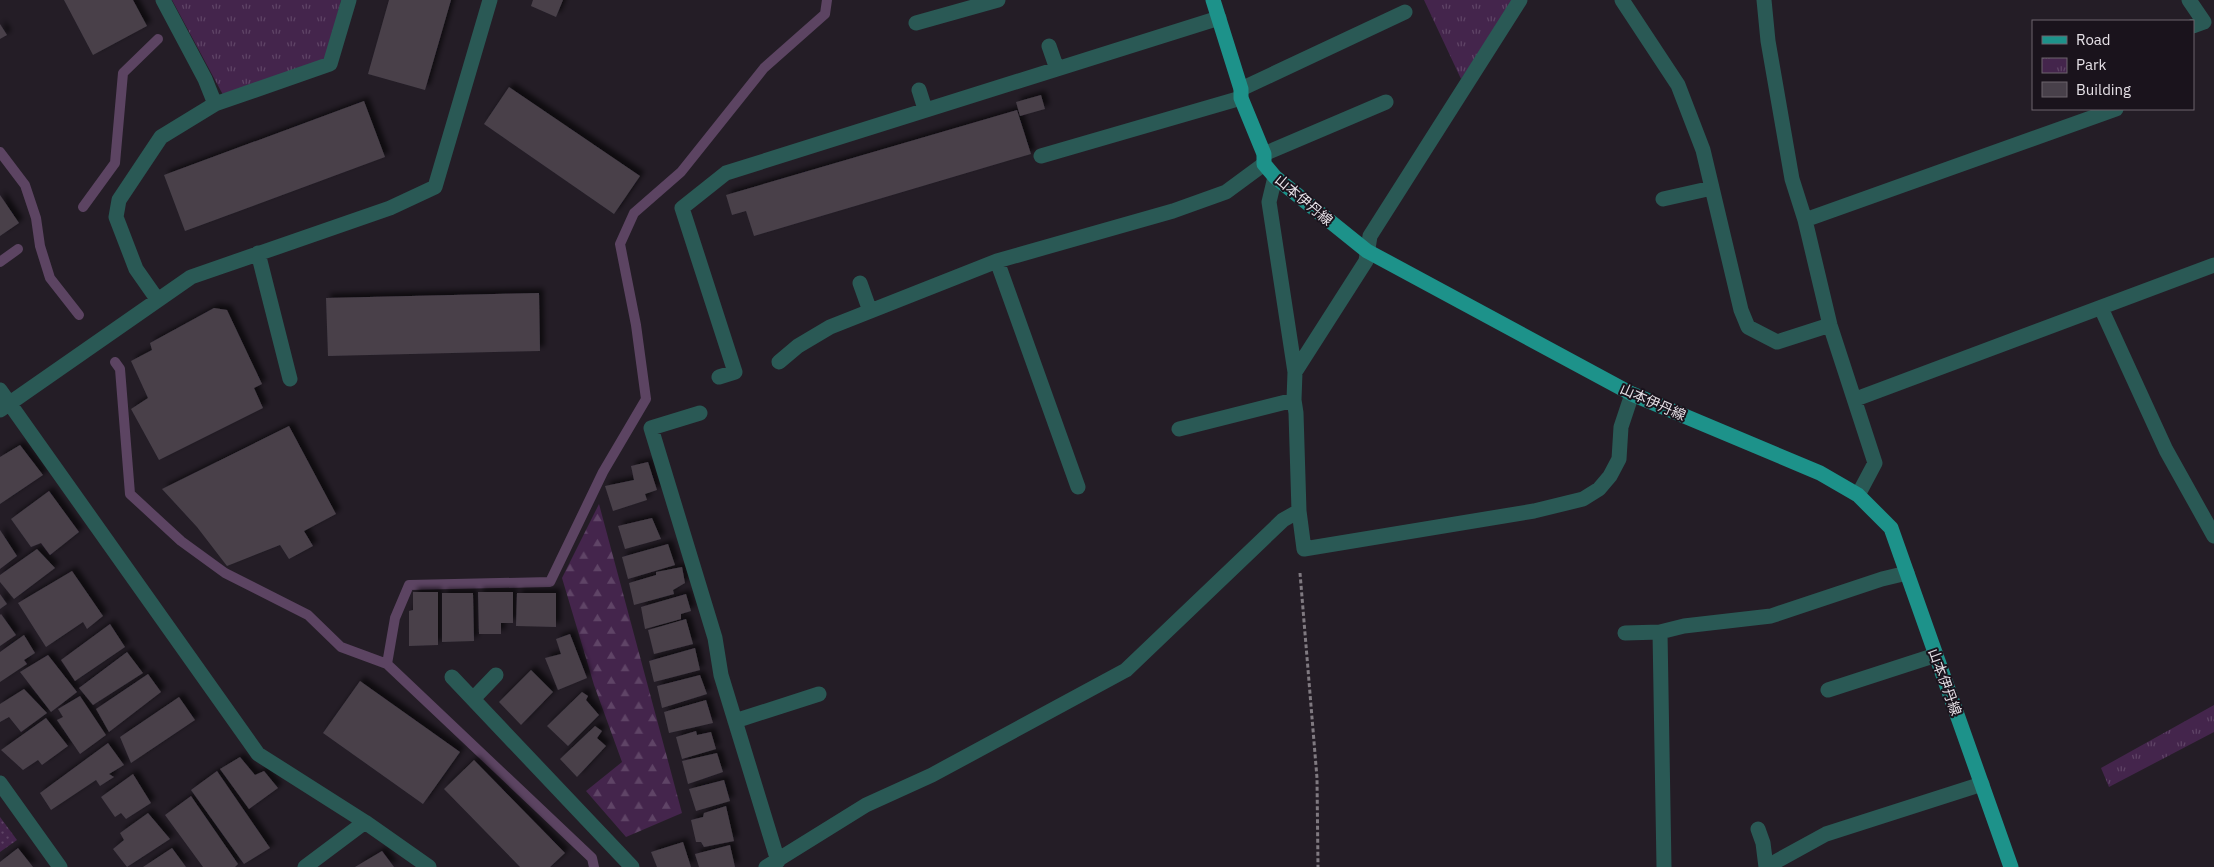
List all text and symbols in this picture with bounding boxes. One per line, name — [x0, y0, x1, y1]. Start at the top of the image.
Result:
legend — [2032, 20, 2194, 110]
text: Road — [2076, 30, 2111, 49]
text: Park — [2076, 55, 2106, 74]
text: Building — [2076, 80, 2131, 99]
street label: 山本伊丹線 — [1271, 171, 1337, 229]
street label: 山本伊丹線 — [1617, 380, 1689, 424]
street label: 山本伊丹線 — [1925, 646, 1965, 718]

